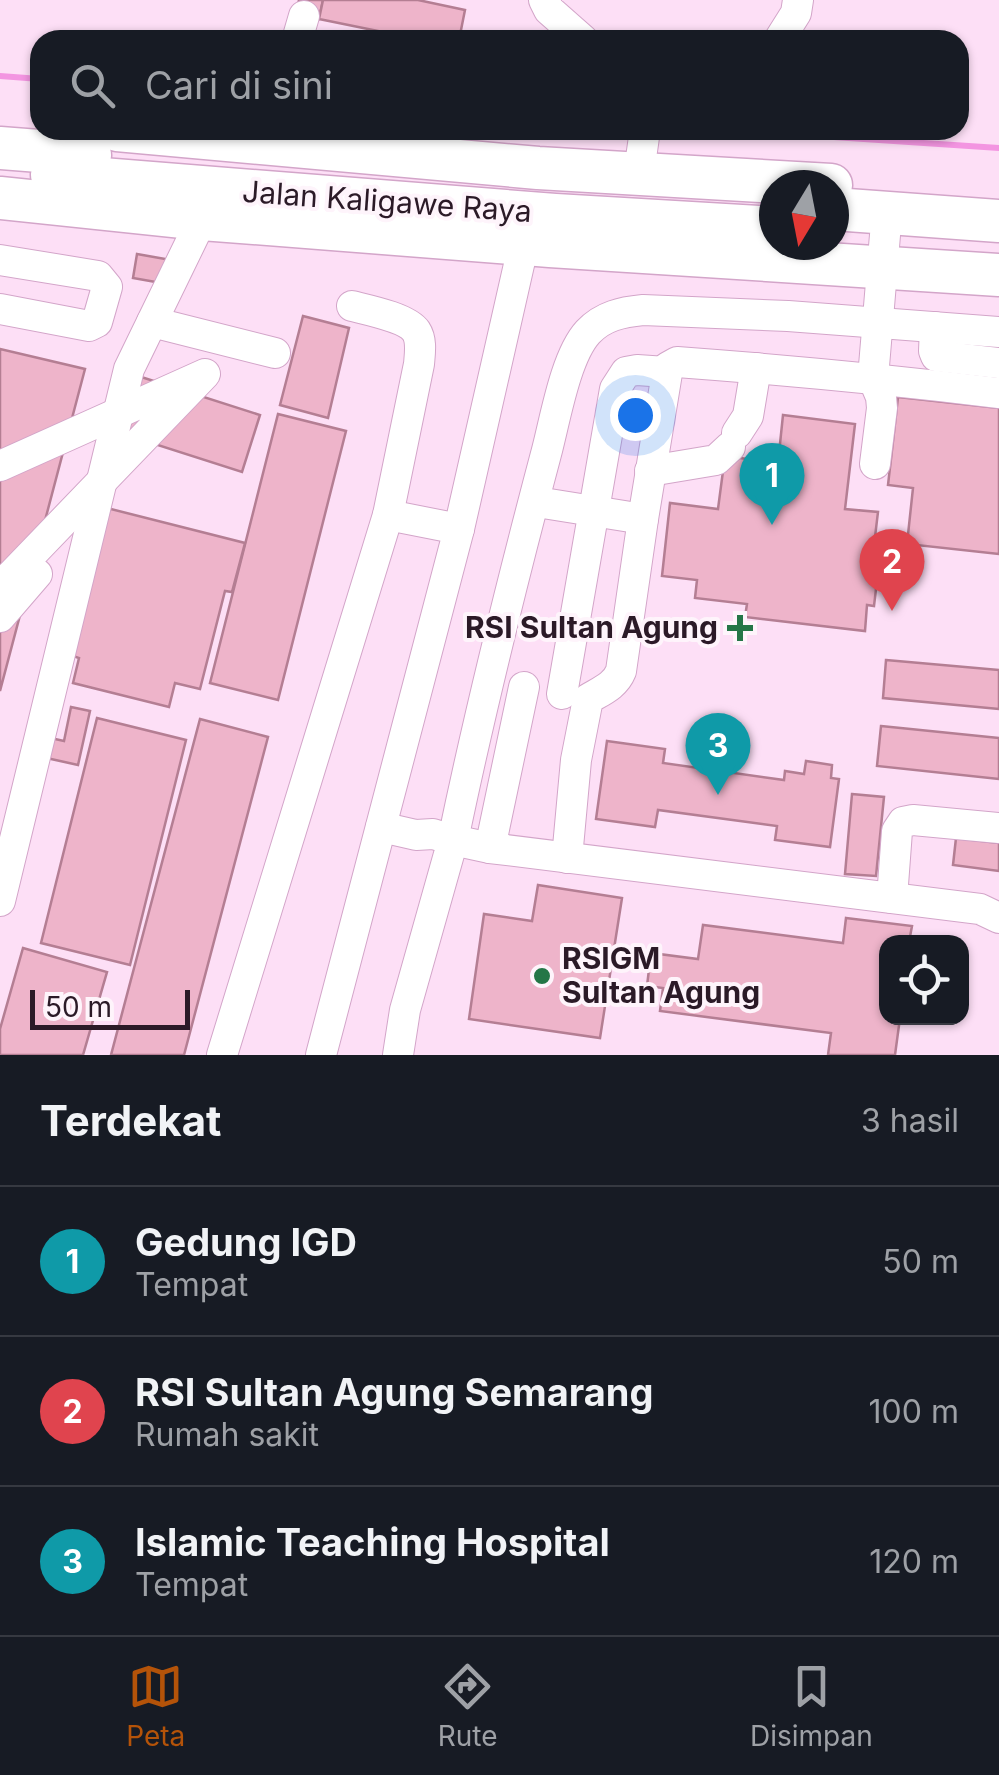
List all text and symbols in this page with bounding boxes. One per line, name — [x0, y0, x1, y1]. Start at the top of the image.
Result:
search box — [30, 30, 969, 140]
icon: search — [65, 58, 120, 113]
text: Cari di sini — [145, 62, 333, 108]
north arrow — [759, 170, 849, 260]
street label: Jalan Kaligawe Raya — [241, 173, 533, 229]
your location — [610, 390, 661, 441]
pin: 1 — [740, 442, 804, 525]
pin: 2 — [860, 528, 924, 611]
place label: RSI Sultan Agung — [465, 609, 718, 645]
marker: RSI Sultan Agung — [727, 615, 753, 641]
pin: 3 — [686, 712, 750, 795]
map controls — [879, 935, 969, 1025]
button: locate — [879, 935, 969, 1025]
place label: RSIGM Sultan Agung — [562, 940, 760, 1010]
marker: RSIGM Sultan Agung — [531, 965, 553, 987]
scale bar — [30, 985, 190, 1030]
text: 50 m — [45, 990, 112, 1024]
text: Terdekat — [40, 1095, 221, 1146]
text: 3 hasil — [861, 1101, 959, 1140]
text: Gedung IGD — [135, 1219, 357, 1265]
text: 1 — [66, 1242, 79, 1281]
text: 50 m — [882, 1242, 959, 1281]
text: Tempat — [135, 1265, 248, 1304]
text: RSI Sultan Agung Semarang — [135, 1369, 654, 1415]
text: 2 — [62, 1392, 83, 1431]
text: 100 m — [869, 1392, 959, 1431]
text: Rumah sakit — [135, 1415, 319, 1454]
text: Islamic Teaching Hospital — [135, 1519, 610, 1565]
text: 3 — [62, 1542, 83, 1581]
text: 120 m — [869, 1542, 959, 1581]
text: Tempat — [135, 1565, 248, 1604]
tab: Peta — [126, 1659, 185, 1753]
tab: Rute — [438, 1659, 498, 1753]
tab: Disimpan — [750, 1659, 873, 1753]

